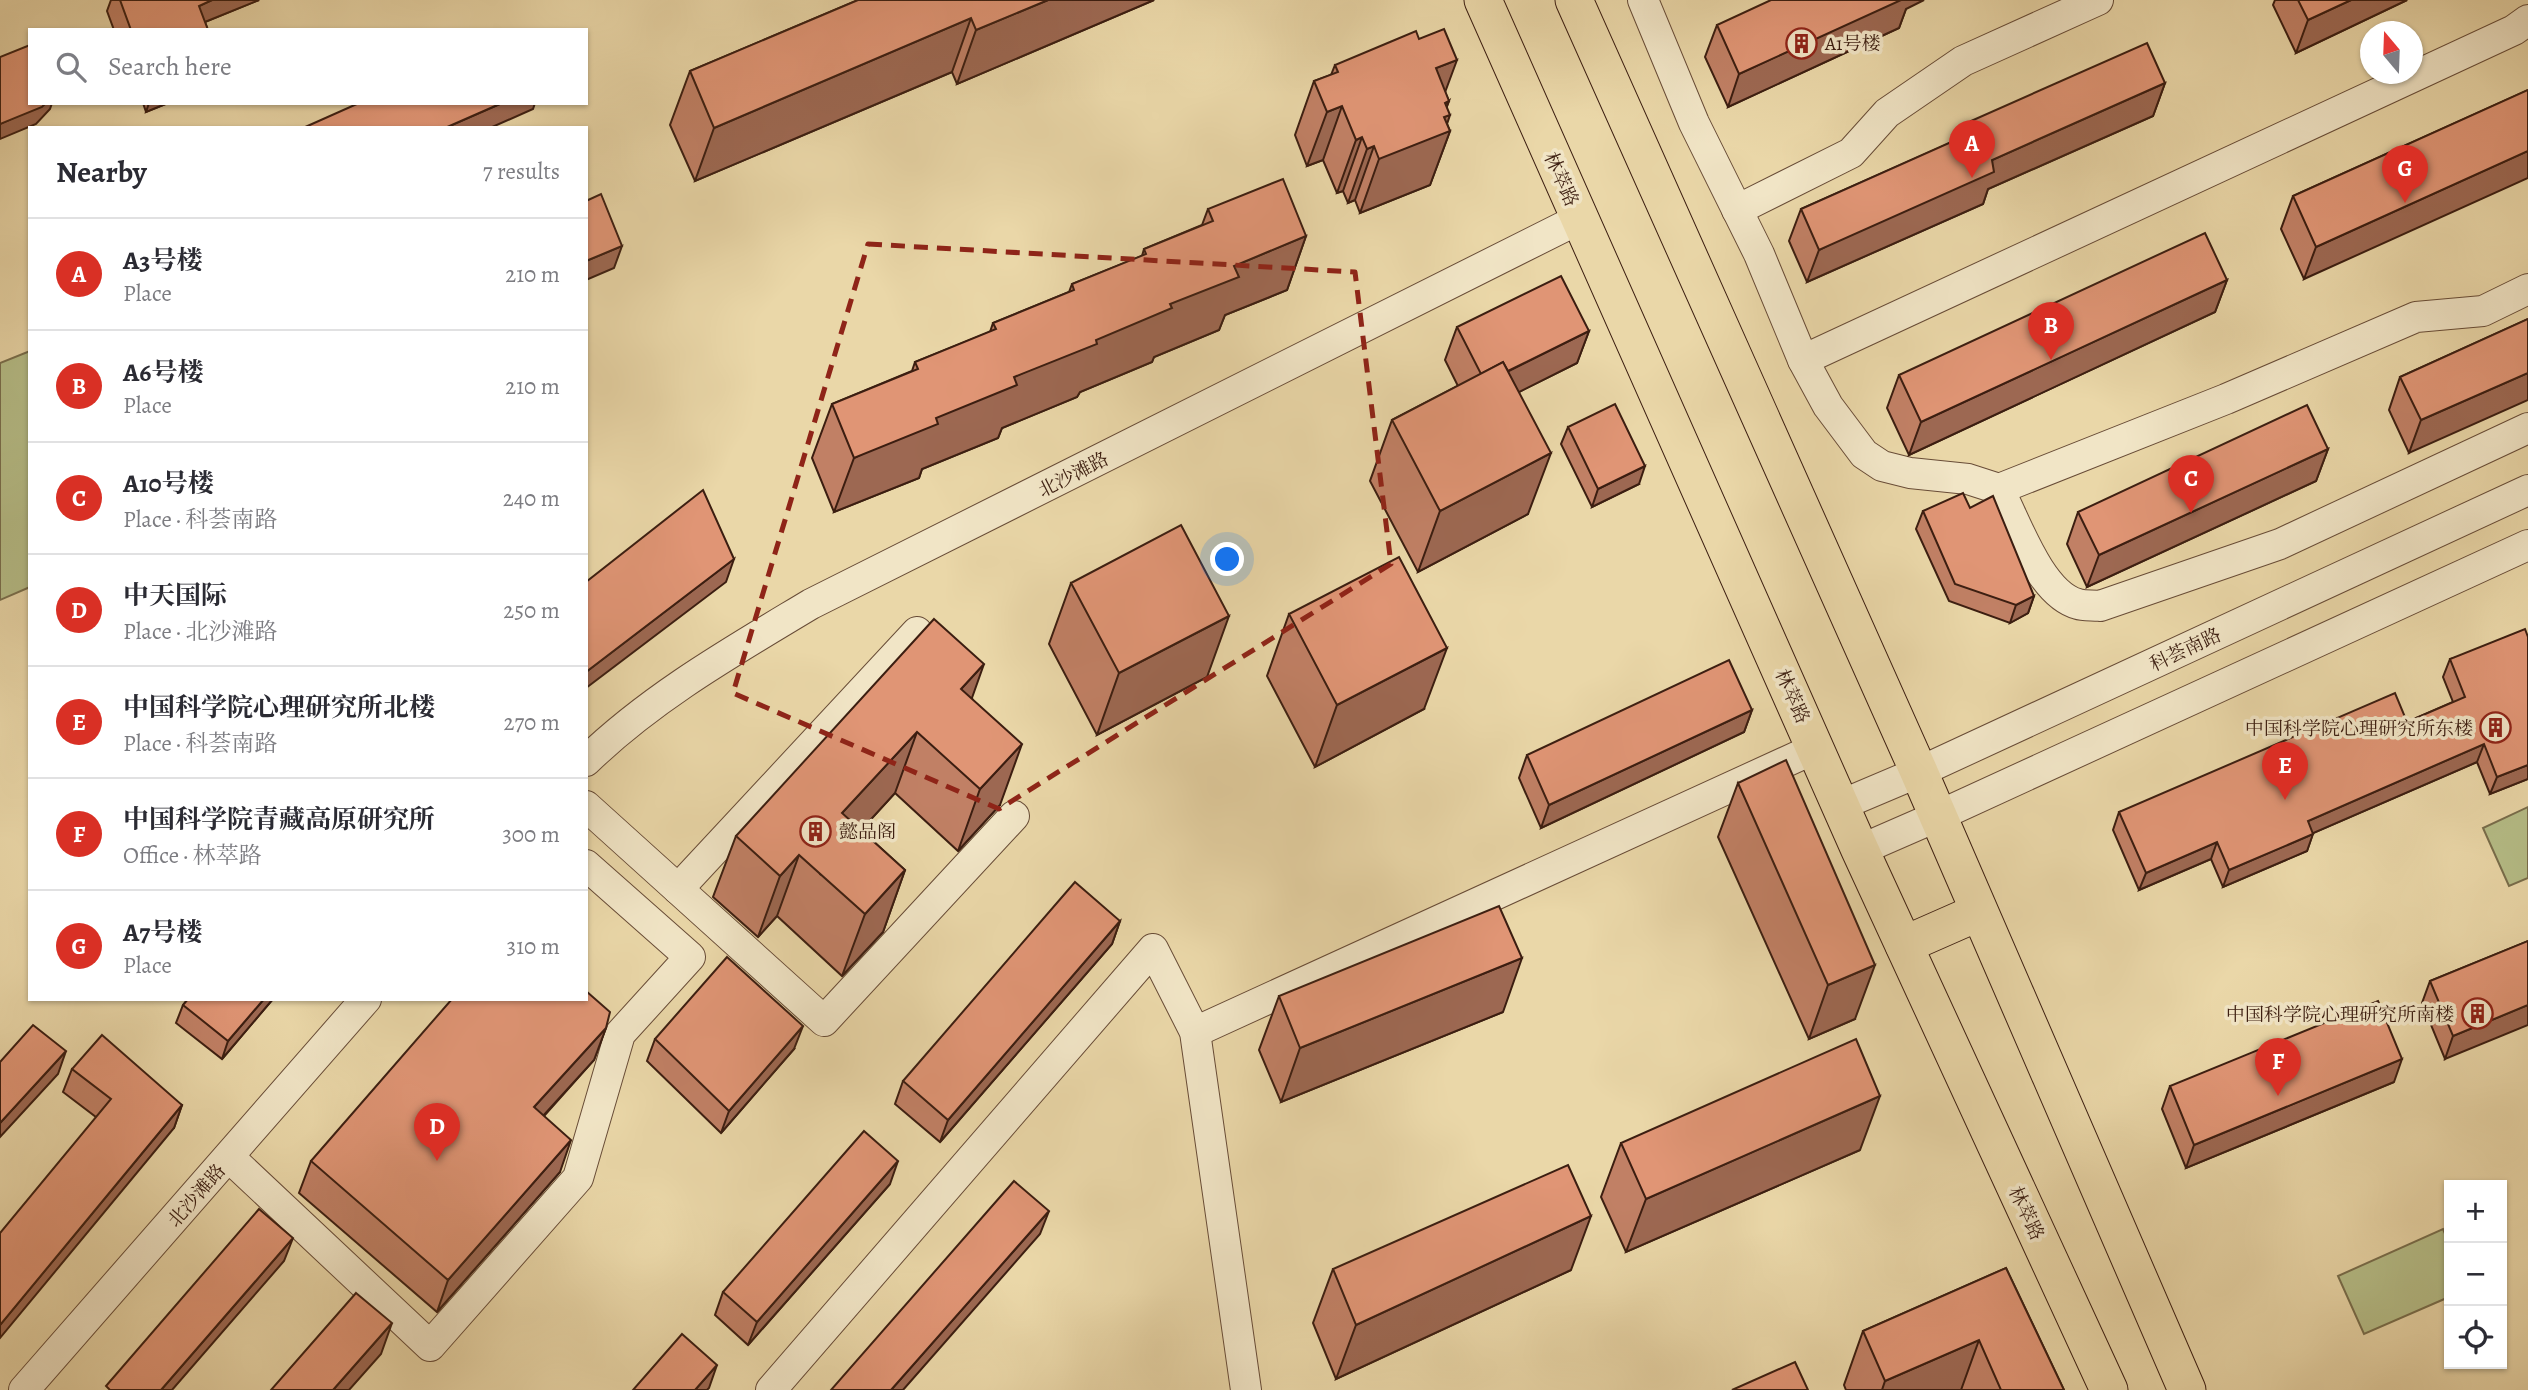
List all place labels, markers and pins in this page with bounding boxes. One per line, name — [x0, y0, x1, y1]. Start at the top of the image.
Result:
building icon: A1号楼 — [1785, 26, 1819, 60]
place label: A1号楼 — [1824, 31, 1881, 57]
pin: A — [1949, 120, 1995, 178]
pin: G — [2382, 145, 2428, 203]
pin: B — [2028, 302, 2074, 360]
pin: C — [2168, 455, 2214, 513]
building icon: 中国科学院心理研究所东楼 — [2479, 711, 2513, 745]
place label: 中国科学院心理研究所东楼 — [2245, 716, 2473, 742]
pin: E — [2262, 742, 2308, 800]
building icon: 懿品阁 — [799, 814, 833, 848]
place label: 懿品阁 — [839, 819, 896, 845]
building icon: 中国科学院心理研究所南楼 — [2460, 997, 2494, 1031]
place label: 中国科学院心理研究所南楼 — [2226, 1002, 2454, 1028]
pin: F — [2255, 1038, 2301, 1096]
pin: D — [414, 1103, 460, 1161]

